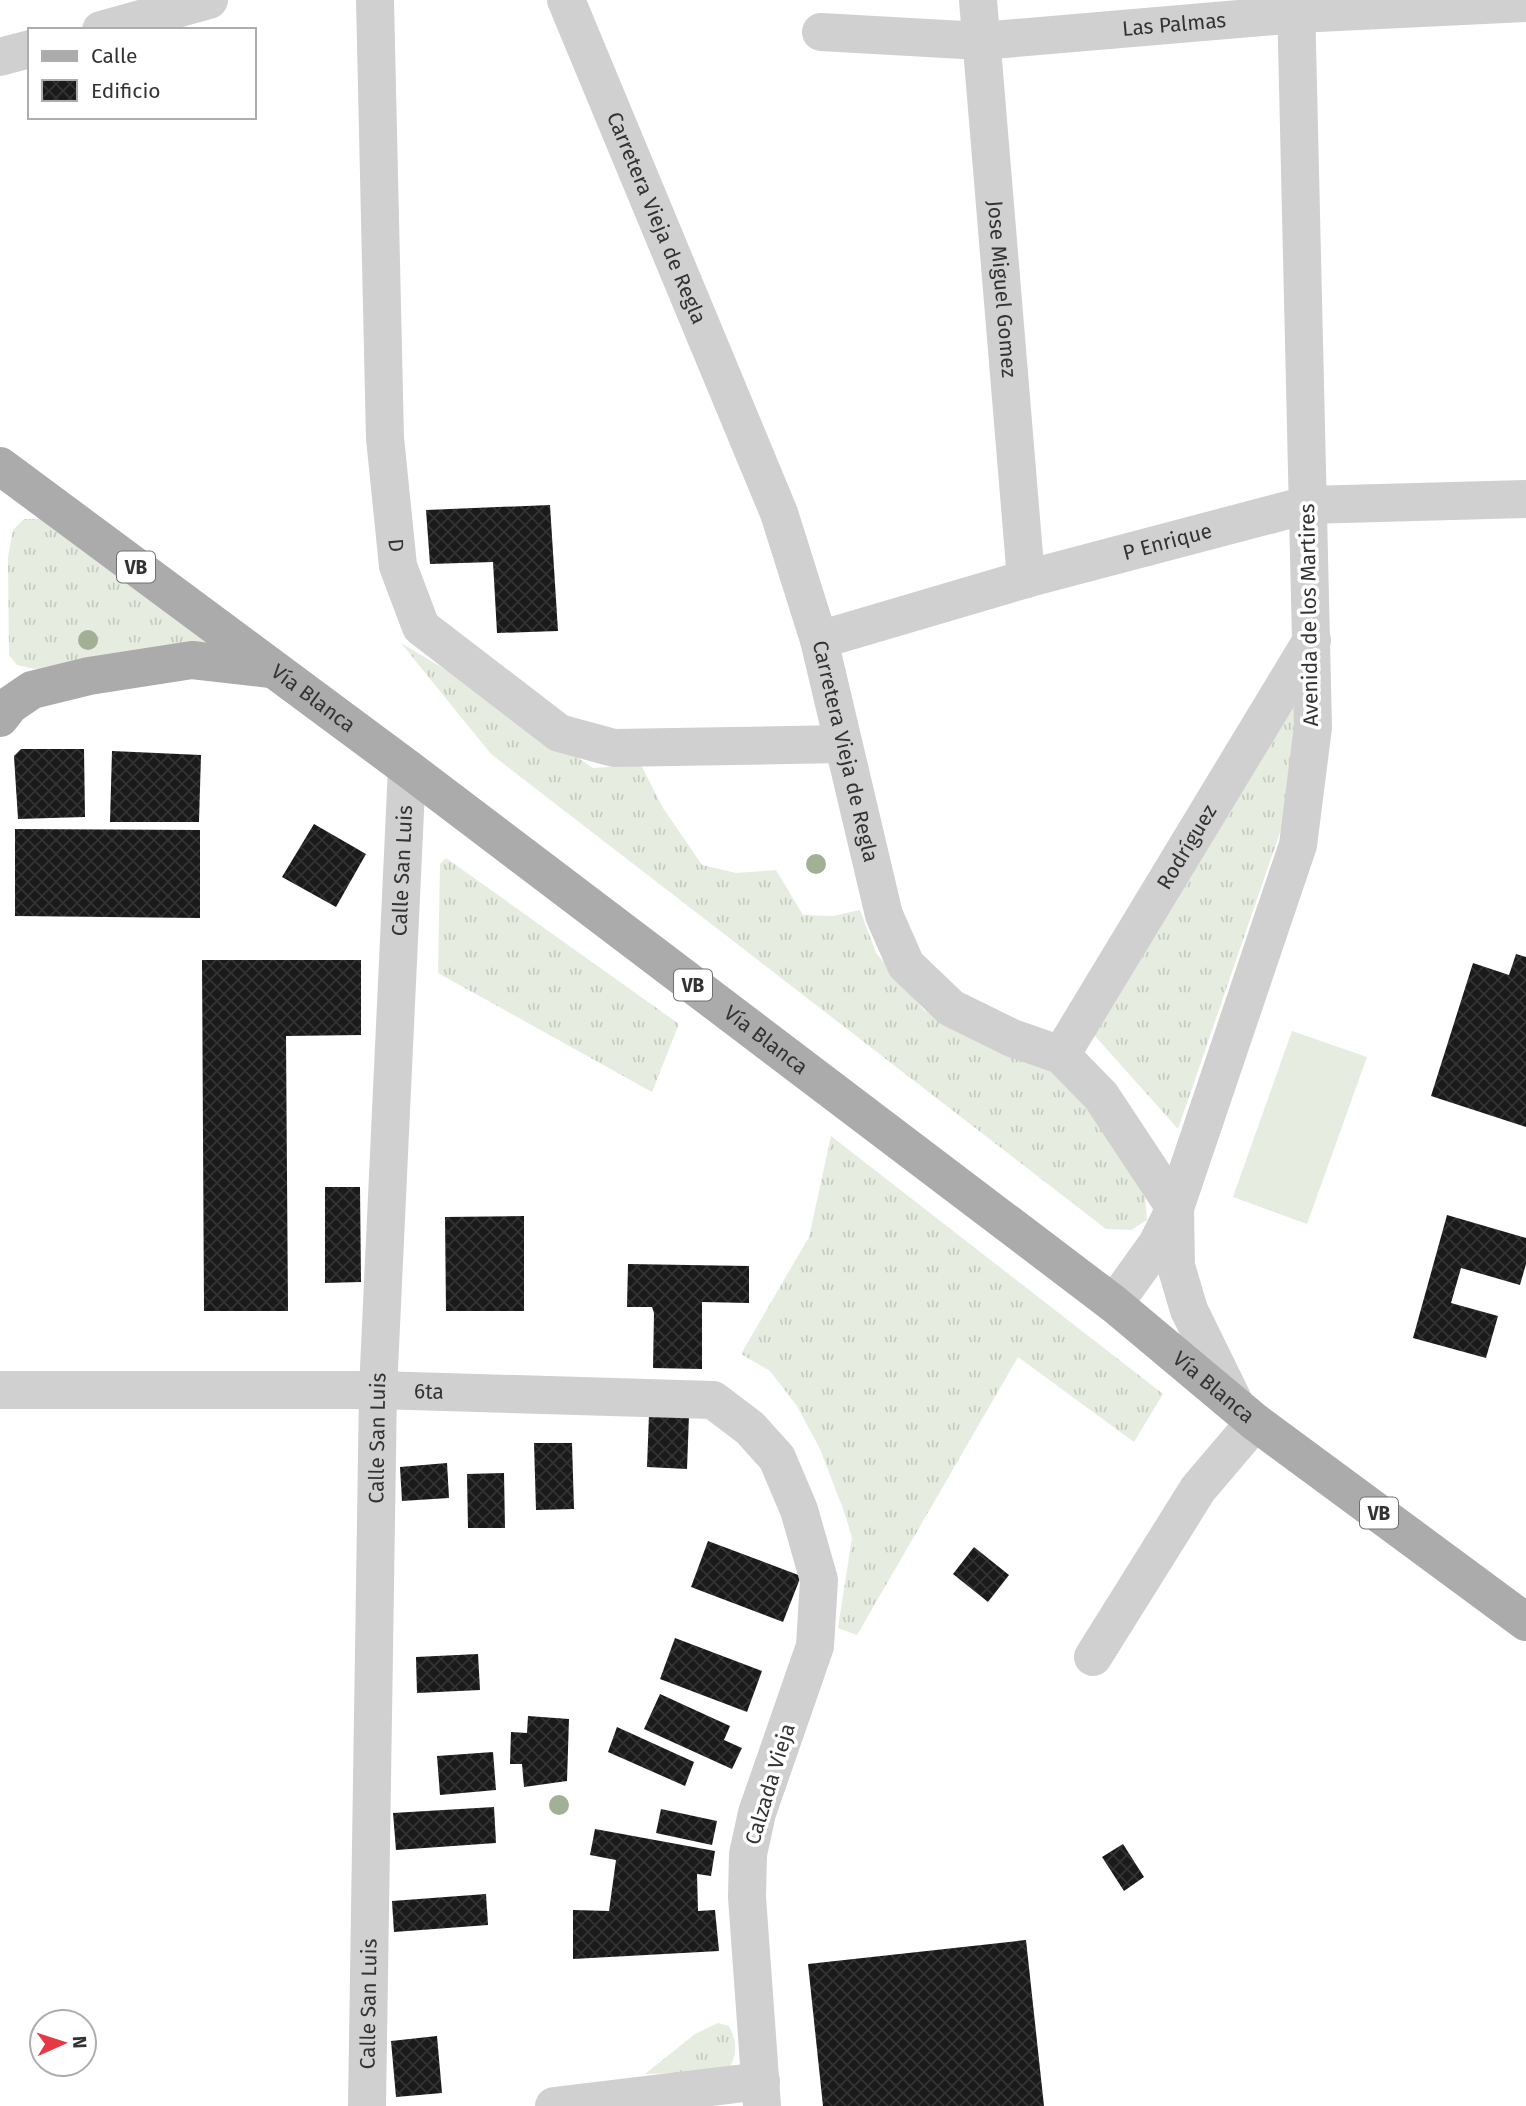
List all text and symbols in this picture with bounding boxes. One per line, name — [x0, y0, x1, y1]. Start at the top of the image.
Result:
street label: Las Palmas — [1121, 7, 1227, 42]
legend — [28, 28, 256, 119]
text: Calle — [91, 43, 137, 69]
text: Edificio — [91, 78, 161, 104]
street label: Carretera Vieja de Regla — [601, 108, 712, 328]
street label: Jose Miguel Gomez — [982, 199, 1022, 379]
street label: Avenida de los Martires — [1294, 503, 1324, 727]
street label: P Enrique — [1120, 518, 1215, 566]
street label: D — [382, 537, 410, 553]
road number: VB — [117, 552, 155, 582]
street label: Carretera Vieja de Regla — [807, 638, 884, 865]
street label: Vía Blanca — [266, 659, 361, 738]
street label: Rodríguez — [1151, 800, 1222, 894]
street label: Calle San Luis — [386, 804, 418, 937]
road number: VB — [674, 970, 712, 1001]
street label: Vía Blanca — [719, 1000, 813, 1080]
street label: Vía Blanca — [1167, 1346, 1260, 1429]
street label: Calle San Luis — [363, 1372, 392, 1504]
street label: 6ta — [414, 1378, 444, 1405]
road number: VB — [1360, 1498, 1398, 1528]
street label: Calzada Vieja — [739, 1720, 801, 1848]
street label: Calle San Luis — [355, 1938, 383, 2070]
north arrow — [28, 2008, 98, 2078]
text: N — [68, 2035, 91, 2049]

